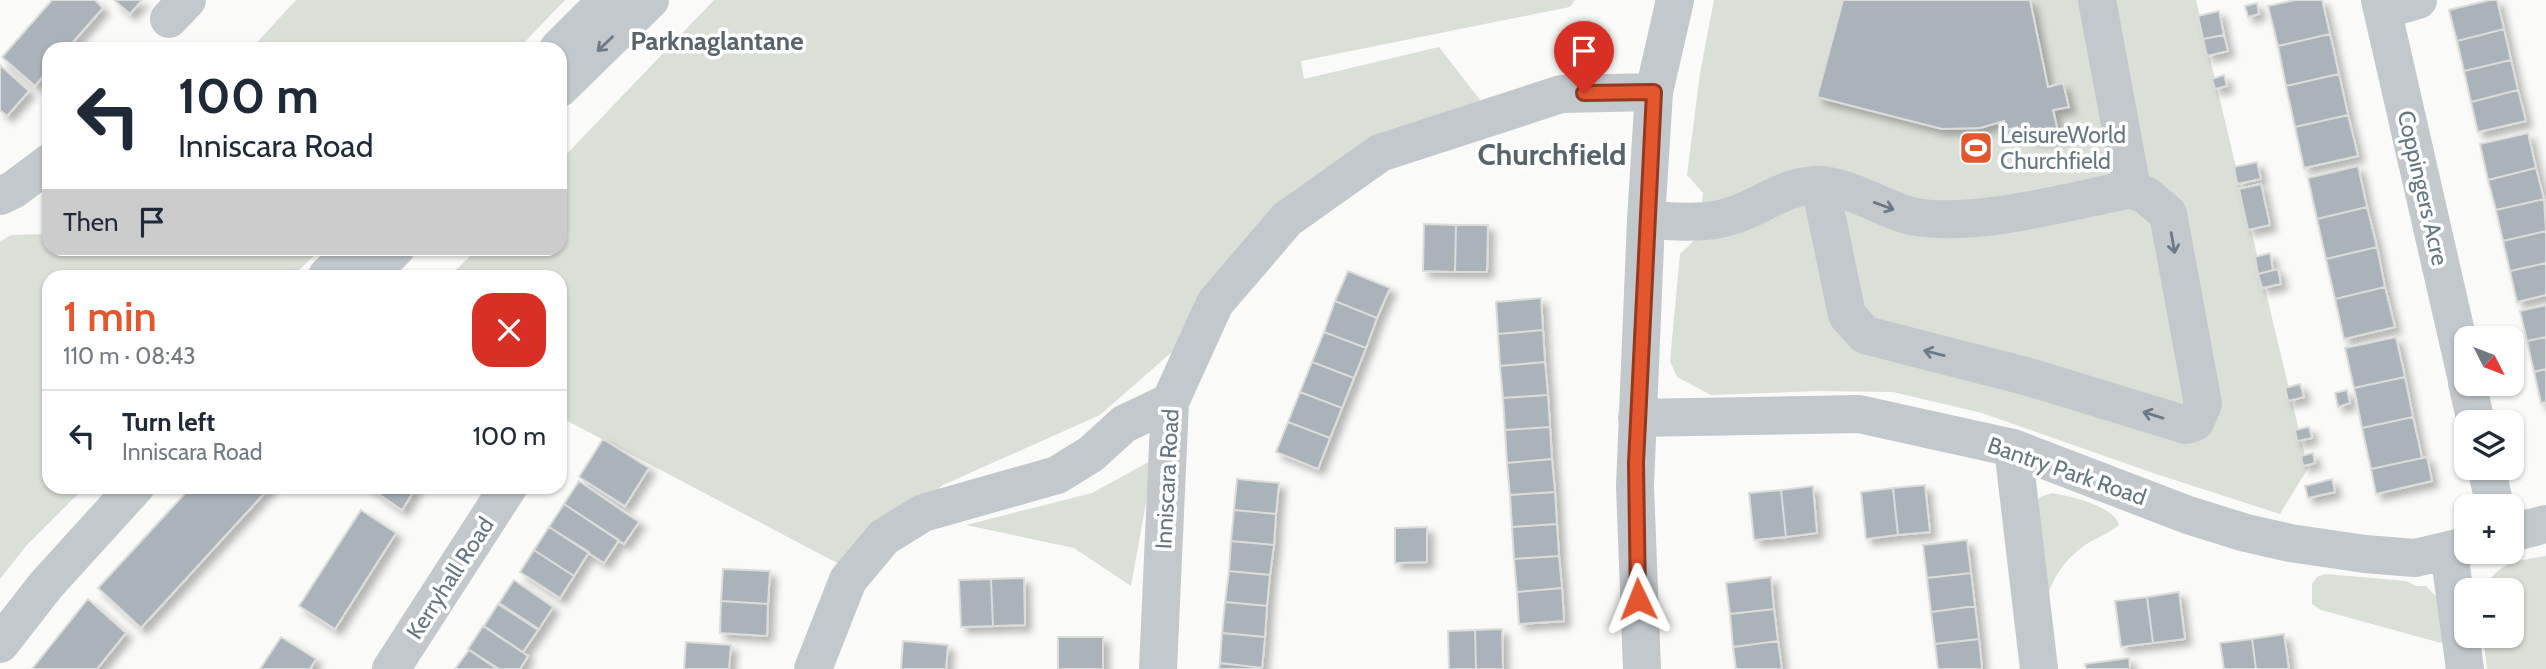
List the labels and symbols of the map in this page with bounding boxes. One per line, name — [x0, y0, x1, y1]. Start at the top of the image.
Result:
pin — [1554, 21, 1614, 93]
district label: Parknaglantane — [630, 25, 804, 57]
one-way arrow — [597, 36, 614, 53]
street label: Coppingers Acre — [2392, 108, 2454, 268]
place label: LeisureWorld Churchfield — [2000, 121, 2126, 175]
sports icon: LeisureWorld Churchfield — [1957, 129, 1995, 167]
district label: Churchfield — [1478, 136, 1626, 173]
one-way arrow — [1873, 201, 1895, 213]
one-way arrow — [2167, 231, 2180, 253]
north arrow — [2454, 326, 2524, 396]
one-way arrow — [1923, 346, 1946, 360]
one-way arrow — [2143, 407, 2165, 420]
street label: Inniscara Road — [1149, 408, 1185, 550]
street label: Bantry Park Road — [1984, 431, 2150, 511]
street label: Kerryhall Road — [400, 512, 500, 644]
position arrow — [1601, 562, 1675, 636]

